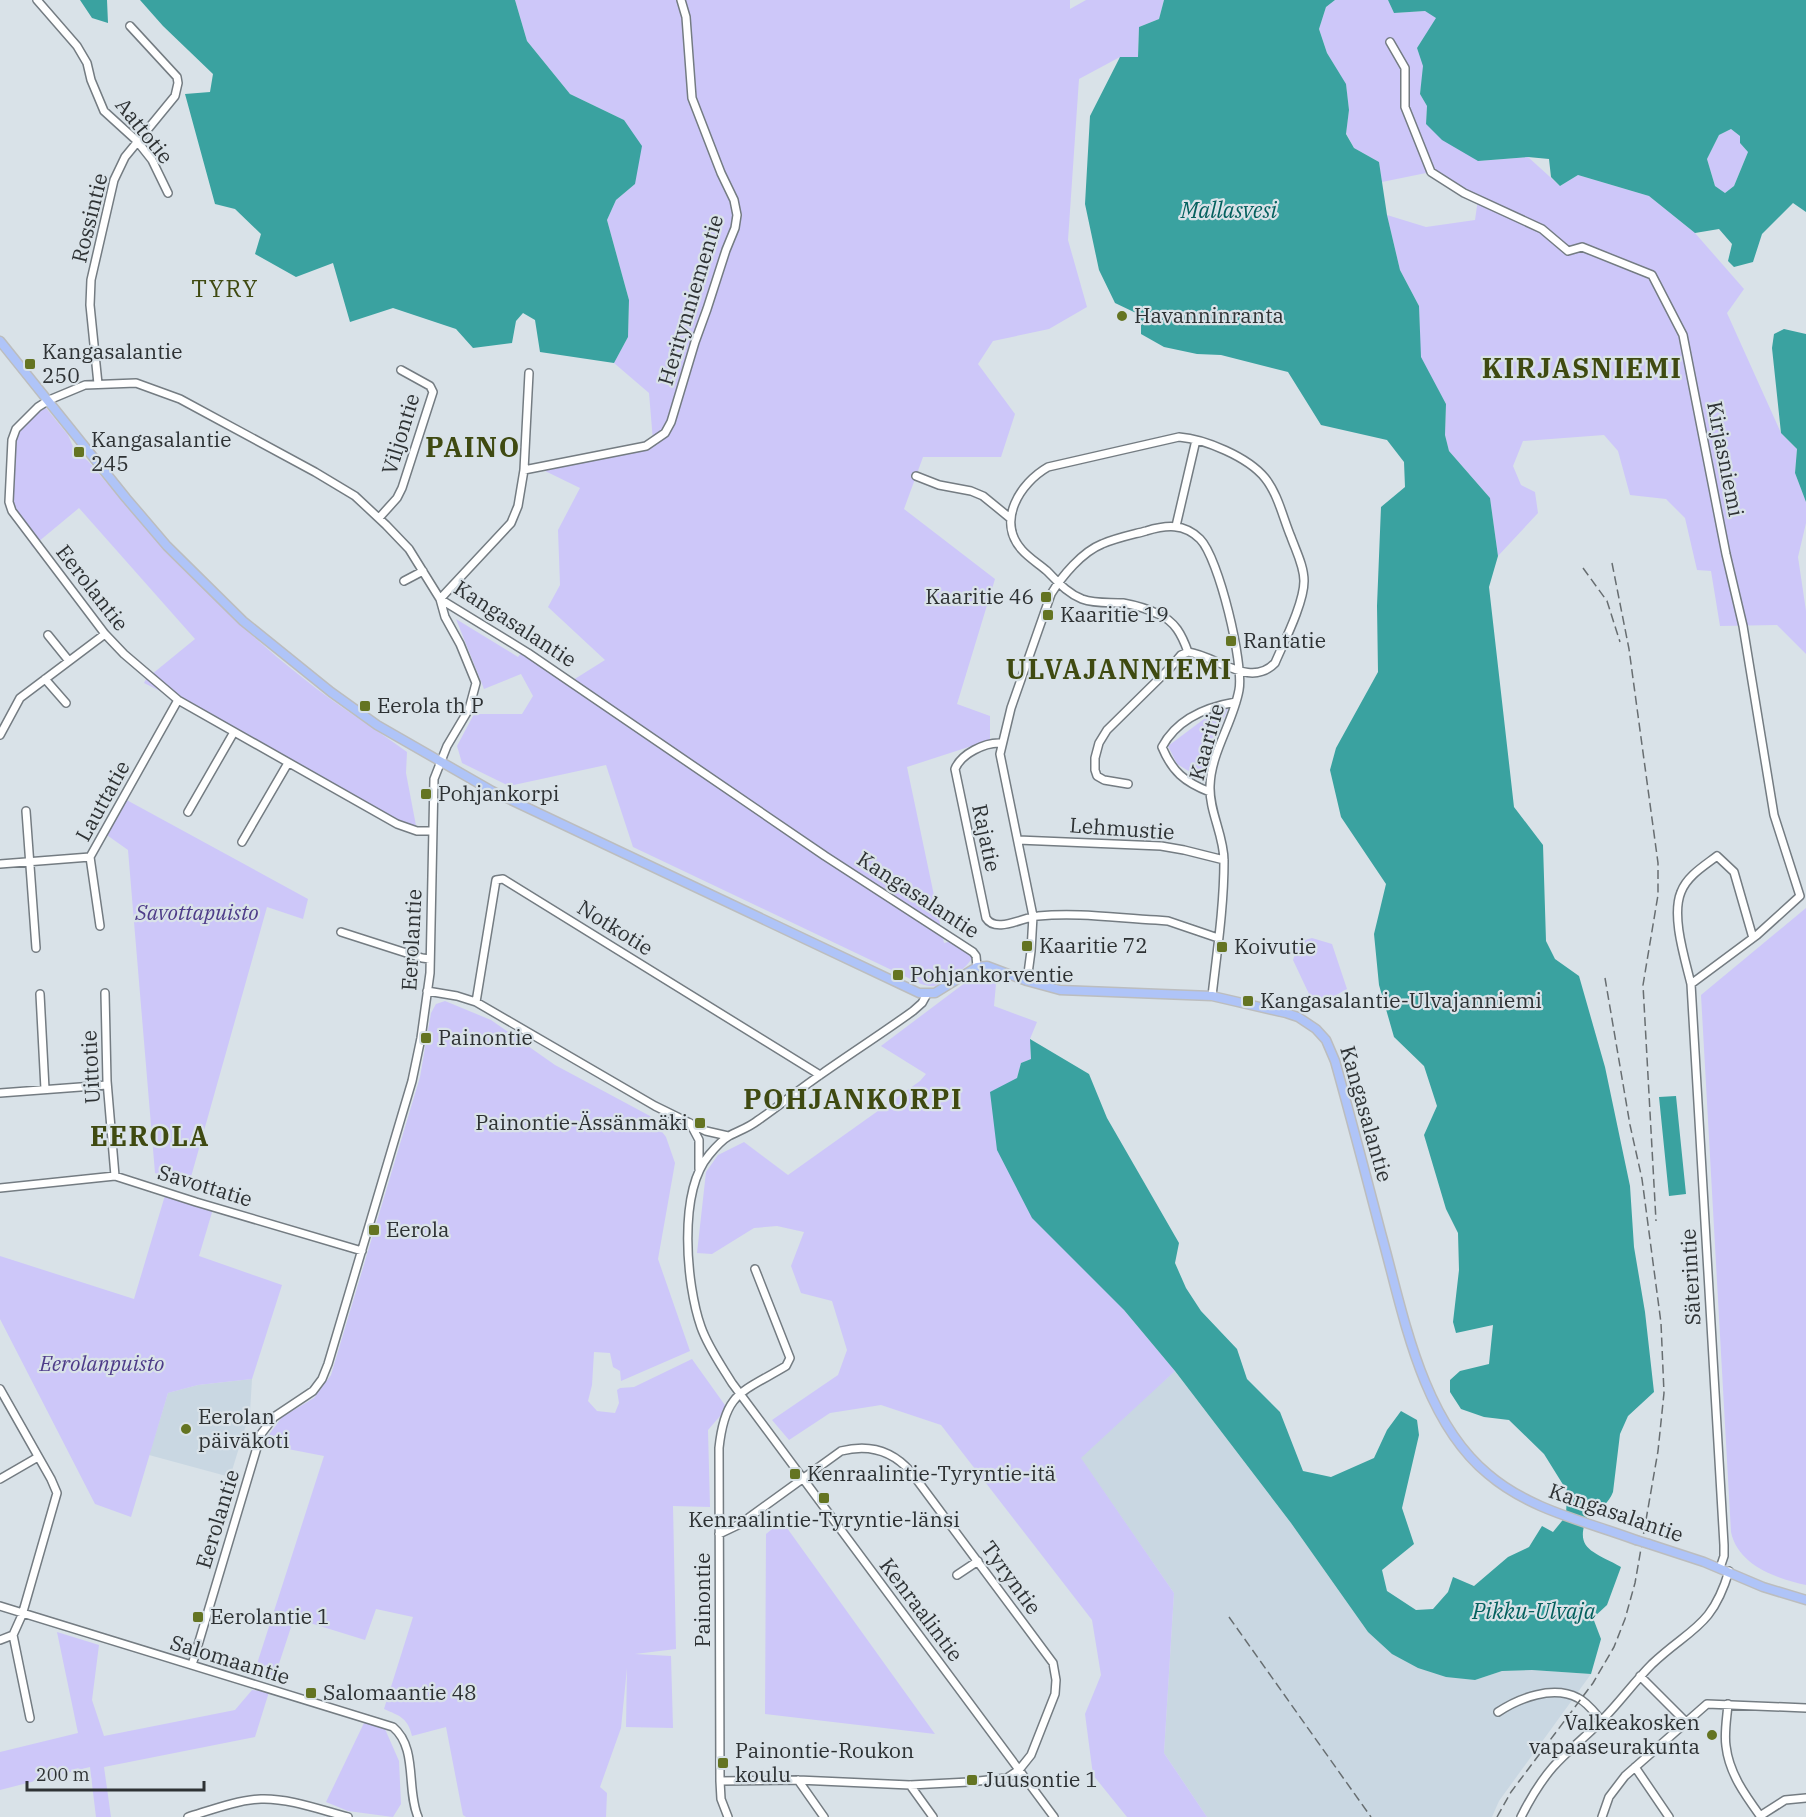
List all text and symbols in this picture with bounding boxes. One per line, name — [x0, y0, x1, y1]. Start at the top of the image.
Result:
street label: Aattotie — [110, 91, 180, 169]
street label: Rossintie — [64, 170, 114, 265]
water label: Mallasvesi — [1180, 195, 1278, 224]
street label: Heritynniementie — [651, 211, 729, 388]
district label: TYRY — [191, 272, 259, 304]
place label: Havanninranta — [1134, 301, 1284, 329]
marker: Havanninranta — [1115, 309, 1129, 323]
place label: Kangasalantie 250 — [42, 337, 182, 389]
district label: KIRJASNIEMI — [1482, 350, 1682, 385]
marker: Kangasalantie 250 — [23, 357, 37, 371]
street label: Viljontie — [374, 390, 426, 478]
street label: Kirjasniemi — [1701, 399, 1751, 519]
place label: Kangasalantie 245 — [91, 425, 231, 477]
district label: PAINO — [425, 429, 521, 464]
marker: Kangasalantie 245 — [72, 445, 86, 459]
street label: Eerolantie — [50, 539, 135, 636]
street label: Kangasalantie — [449, 573, 582, 673]
place label: Kaaritie 46 — [925, 582, 1034, 610]
marker: Kaaritie 46 — [1039, 590, 1053, 604]
place label: Kaaritie 19 — [1060, 600, 1169, 628]
marker: Kaaritie 19 — [1041, 608, 1055, 622]
place label: Rantatie — [1243, 626, 1326, 654]
marker: Rantatie — [1224, 634, 1238, 648]
district label: ULVAJANNIEMI — [1005, 651, 1233, 686]
place label: Eerola th P — [377, 691, 484, 719]
marker: Eerola th P — [358, 699, 372, 713]
street label: Kaaritie — [1182, 700, 1230, 783]
street label: Lauttatie — [69, 755, 136, 846]
place label: Pohjankorpi — [438, 779, 560, 807]
marker: Pohjankorpi — [419, 787, 433, 801]
street label: Rajatie — [966, 801, 1008, 874]
street label: Lehmustie — [1069, 810, 1176, 846]
street label: Kangasalantie — [852, 844, 985, 944]
street label: Eerolantie — [394, 888, 428, 992]
street label: Notkotie — [572, 893, 659, 961]
park label: Savottapuisto — [134, 898, 259, 926]
place label: Kaaritie 72 — [1039, 931, 1148, 959]
place label: Koivutie — [1234, 932, 1316, 960]
marker: Kaaritie 72 — [1020, 939, 1034, 953]
marker: Koivutie — [1215, 940, 1229, 954]
place label: Pohjankorventie — [910, 960, 1074, 988]
marker: Pohjankorventie — [891, 968, 905, 982]
place label: Kangasalantie-Ulvajanniemi — [1260, 986, 1542, 1014]
marker: Kangasalantie-Ulvajanniemi — [1241, 994, 1255, 1008]
place label: Painontie — [438, 1023, 533, 1051]
street label: Uittotie — [74, 1029, 106, 1105]
marker: Painontie — [419, 1031, 433, 1045]
street label: Kangasalantie — [1334, 1042, 1400, 1185]
district label: POHJANKORPI — [743, 1081, 963, 1116]
place label: Painontie-Ässänmäki — [475, 1108, 688, 1136]
marker: Painontie-Ässänmäki — [693, 1116, 707, 1130]
district label: EEROLA — [90, 1118, 210, 1153]
street label: Savottatie — [155, 1157, 256, 1213]
place label: Eerola — [386, 1215, 449, 1243]
marker: Eerola — [367, 1223, 381, 1237]
street label: Säterintie — [1673, 1228, 1707, 1326]
park label: Eerolanpuisto — [39, 1349, 164, 1377]
place label: Eerolan päiväkoti — [198, 1402, 289, 1454]
marker: Eerolan päiväkoti — [179, 1422, 193, 1436]
place label: Kenraalintie-Tyryntie-itä — [807, 1459, 1056, 1487]
street label: Eerolantie — [189, 1466, 245, 1572]
marker: Kenraalintie-Tyryntie-itä — [788, 1467, 802, 1481]
street label: Kangasalantie — [1545, 1476, 1687, 1548]
marker: Kenraalintie-Tyryntie-länsi — [817, 1491, 831, 1505]
place label: Kenraalintie-Tyryntie-länsi — [688, 1505, 960, 1533]
street label: Tyryntie — [976, 1535, 1048, 1620]
street label: Kenraalintie — [874, 1552, 970, 1667]
street label: Painontie — [688, 1553, 716, 1647]
water label: Pikku-Ulvaja — [1471, 1596, 1596, 1625]
place label: Eerolantie 1 — [210, 1602, 330, 1630]
marker: Eerolantie 1 — [191, 1610, 205, 1624]
street label: Salomaantie — [167, 1628, 293, 1691]
place label: Salomaantie 48 — [323, 1678, 477, 1706]
marker: Salomaantie 48 — [304, 1686, 318, 1700]
place label: Valkeakosken vapaaseurakunta — [1529, 1708, 1700, 1760]
marker: Valkeakosken vapaaseurakunta — [1705, 1728, 1719, 1742]
place label: Painontie-Roukon koulu — [735, 1736, 914, 1788]
scale bar — [27, 1754, 204, 1792]
marker: Painontie-Roukon koulu — [716, 1756, 730, 1770]
text: 200 m — [36, 1763, 90, 1786]
place label: Juusontie 1 — [984, 1765, 1098, 1793]
marker: Juusontie 1 — [965, 1773, 979, 1787]

